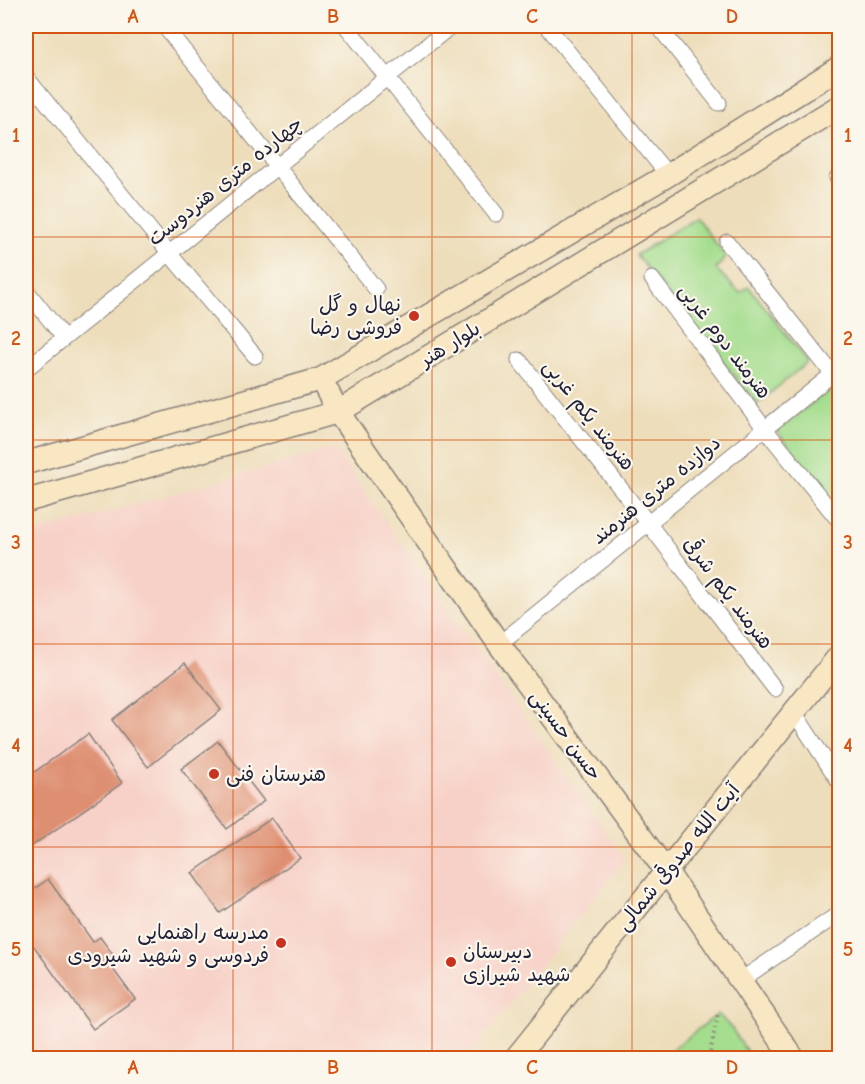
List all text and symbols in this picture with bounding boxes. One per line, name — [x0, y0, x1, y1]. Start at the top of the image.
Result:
text: A — [127, 5, 139, 28]
text: B — [327, 5, 339, 28]
text: C — [526, 5, 538, 28]
text: D — [726, 5, 738, 28]
street label: چهارده متری هنردوست — [143, 112, 308, 251]
text: 1 — [12, 124, 20, 147]
text: 1 — [844, 124, 852, 147]
street label: هنرمند دوم غربی — [671, 279, 776, 406]
place label: نهال و گل فروشی رضا — [310, 293, 402, 340]
marker: نهال و گل فروشی رضا — [407, 309, 421, 323]
street label: بلوار هنر — [414, 317, 484, 372]
text: 2 — [11, 327, 21, 350]
text: 2 — [843, 327, 853, 350]
street label: هنرمند یکم غربی — [536, 355, 639, 477]
street label: دوازده متری هنرمند — [587, 431, 725, 549]
text: 3 — [11, 531, 21, 554]
street label: هنرمند یکم شرقی — [676, 531, 779, 655]
text: 3 — [843, 531, 853, 554]
street label: حسن حسینی — [525, 685, 607, 785]
text: 4 — [11, 734, 21, 757]
text: 4 — [843, 734, 853, 757]
place label: هنرستان فنی — [226, 763, 326, 787]
marker: هنرستان فنی — [207, 767, 221, 781]
street label: آیت الله صدوقی شمالی — [610, 777, 746, 936]
place label: مدرسه راهنمایی فردوسی و شهید شیرودی — [67, 921, 269, 968]
marker: مدرسه راهنمایی فردوسی و شهید شیرودی — [274, 936, 288, 950]
text: 5 — [11, 938, 21, 961]
text: 5 — [843, 938, 853, 961]
place label: دبیرستان شهید شیرازی — [463, 940, 570, 986]
marker: دبیرستان شهید شیرازی — [444, 955, 458, 969]
text: A — [127, 1056, 139, 1079]
text: B — [327, 1056, 339, 1079]
text: C — [526, 1056, 538, 1079]
text: D — [726, 1056, 738, 1079]

